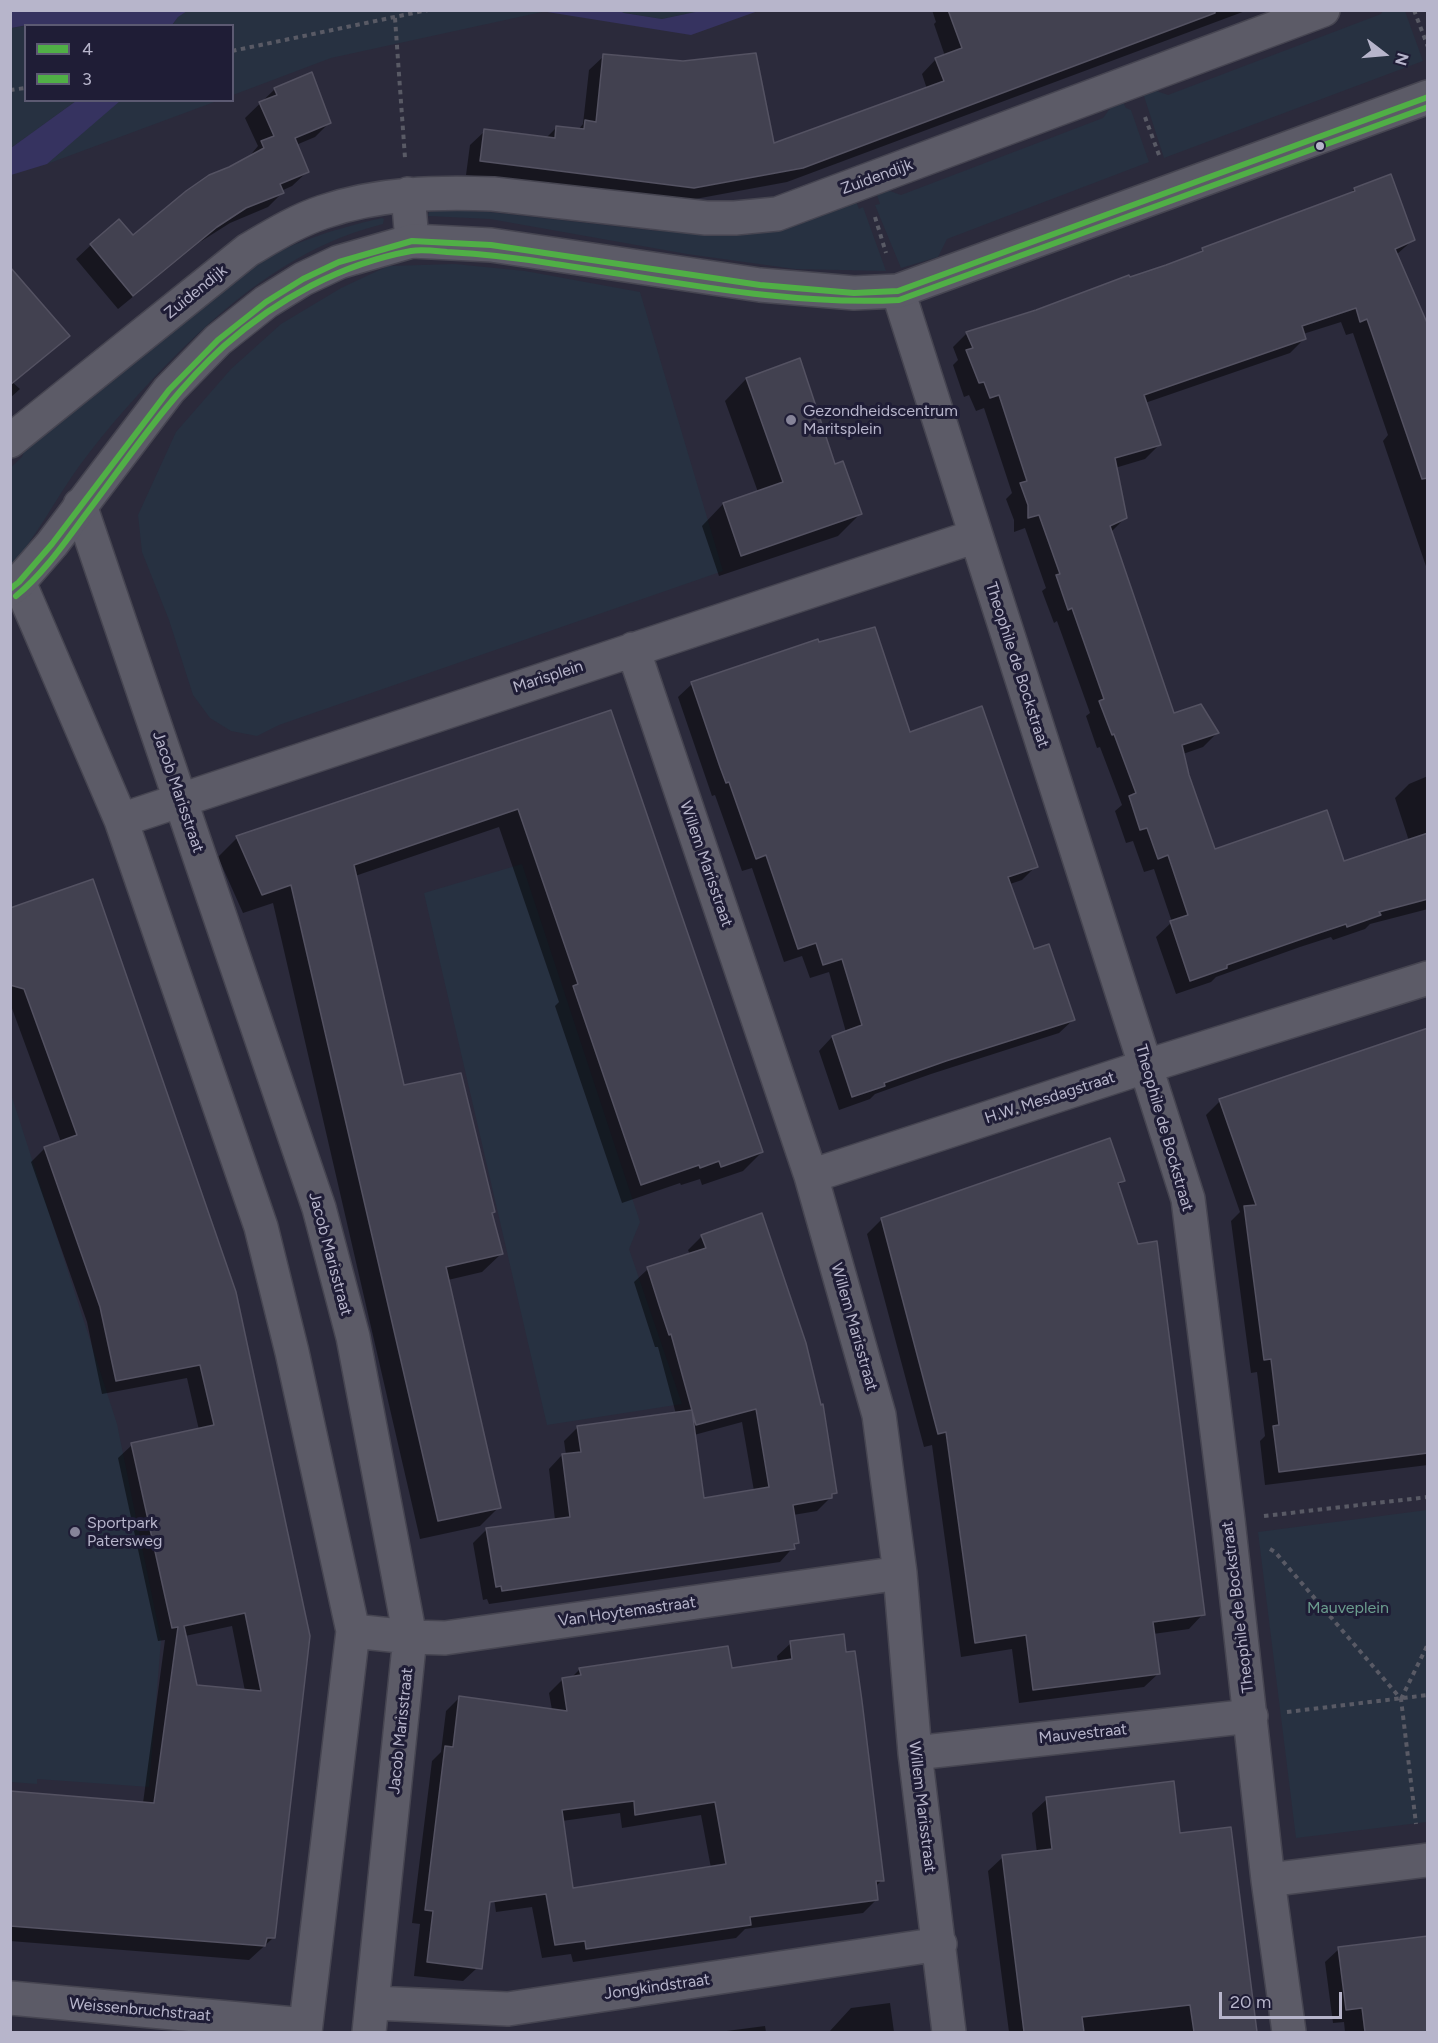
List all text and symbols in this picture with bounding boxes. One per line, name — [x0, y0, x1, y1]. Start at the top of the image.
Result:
legend — [24, 24, 234, 102]
north arrow — [1354, 24, 1414, 84]
text: 4 — [82, 38, 93, 60]
text: N — [1391, 51, 1413, 68]
text: 3 — [82, 68, 92, 90]
unlabelled marker — [1314, 140, 1326, 152]
street label: Zuidendijk — [838, 155, 916, 199]
street label: Zuidendijk — [161, 261, 231, 323]
place label: Gezondheidscentrum Maritsplein — [803, 401, 958, 439]
marker: Gezondheidscentrum Maritsplein — [784, 413, 798, 427]
street label: Theophile de Bockstraat — [981, 580, 1053, 750]
street label: Marisplein — [510, 657, 586, 697]
street label: Jacob Marisstraat — [148, 729, 208, 855]
street label: Willem Marisstraat — [675, 798, 737, 930]
street label: Theophile de Bockstraat — [1131, 1042, 1197, 1214]
street label: H.W. Mesdagstraat — [982, 1068, 1118, 1128]
street label: Jacob Marisstraat — [304, 1190, 356, 1318]
street label: Willem Marisstraat — [827, 1261, 881, 1393]
place label: Sportpark Patersweg — [87, 1513, 162, 1551]
street label: Theophile de Bockstraat — [1218, 1520, 1258, 1694]
marker: Sportpark Patersweg — [68, 1525, 82, 1539]
street label: Van Hoytemastraat — [557, 1593, 697, 1631]
park label: Mauveplein — [1307, 1598, 1389, 1618]
street label: Jacob Marisstraat — [385, 1667, 417, 1795]
street label: Mauvestraat — [1038, 1720, 1128, 1748]
street label: Willem Marisstraat — [904, 1740, 940, 1874]
street label: Jongkindstraat — [603, 1970, 711, 2004]
scale bar — [1222, 1980, 1345, 2018]
text: 20 m — [1230, 1991, 1271, 2013]
street label: Weissenbruchstraat — [68, 1994, 212, 2026]

